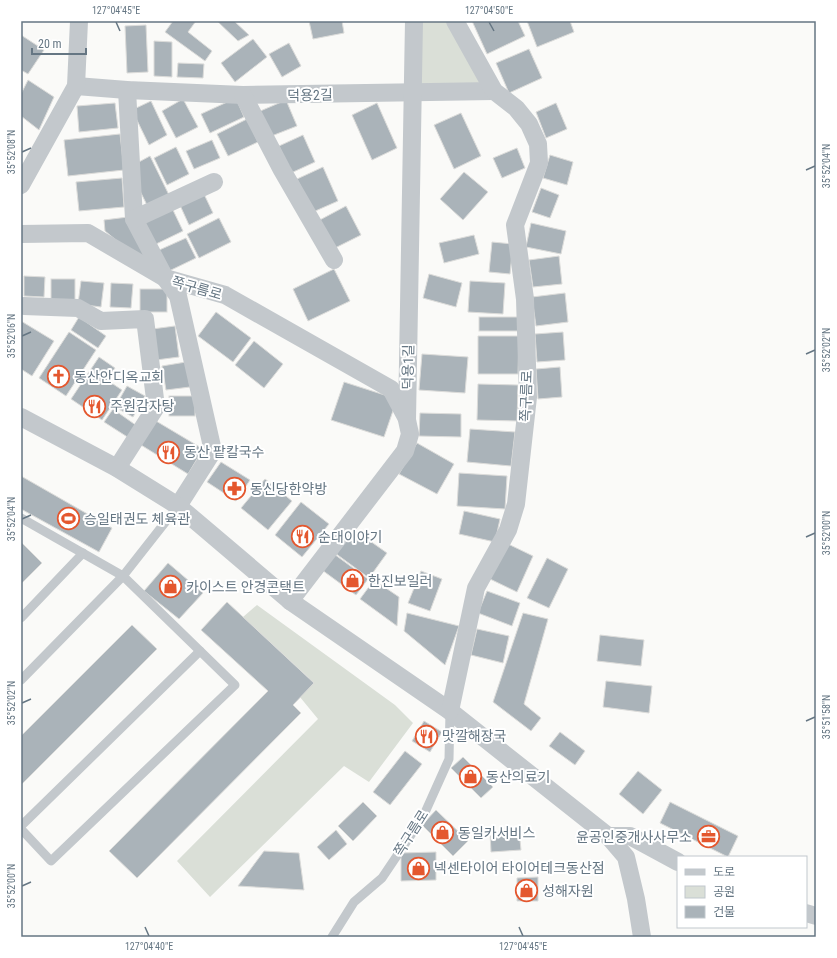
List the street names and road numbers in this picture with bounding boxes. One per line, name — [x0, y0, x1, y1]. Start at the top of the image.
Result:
street label: 덕용2길 — [287, 87, 333, 103]
street label: 쪽구름로 — [170, 273, 224, 303]
street label: 덕용1길 — [400, 344, 416, 390]
street label: 쪽구름로 — [517, 370, 535, 422]
street label: 쪽구름로 — [391, 807, 431, 859]

